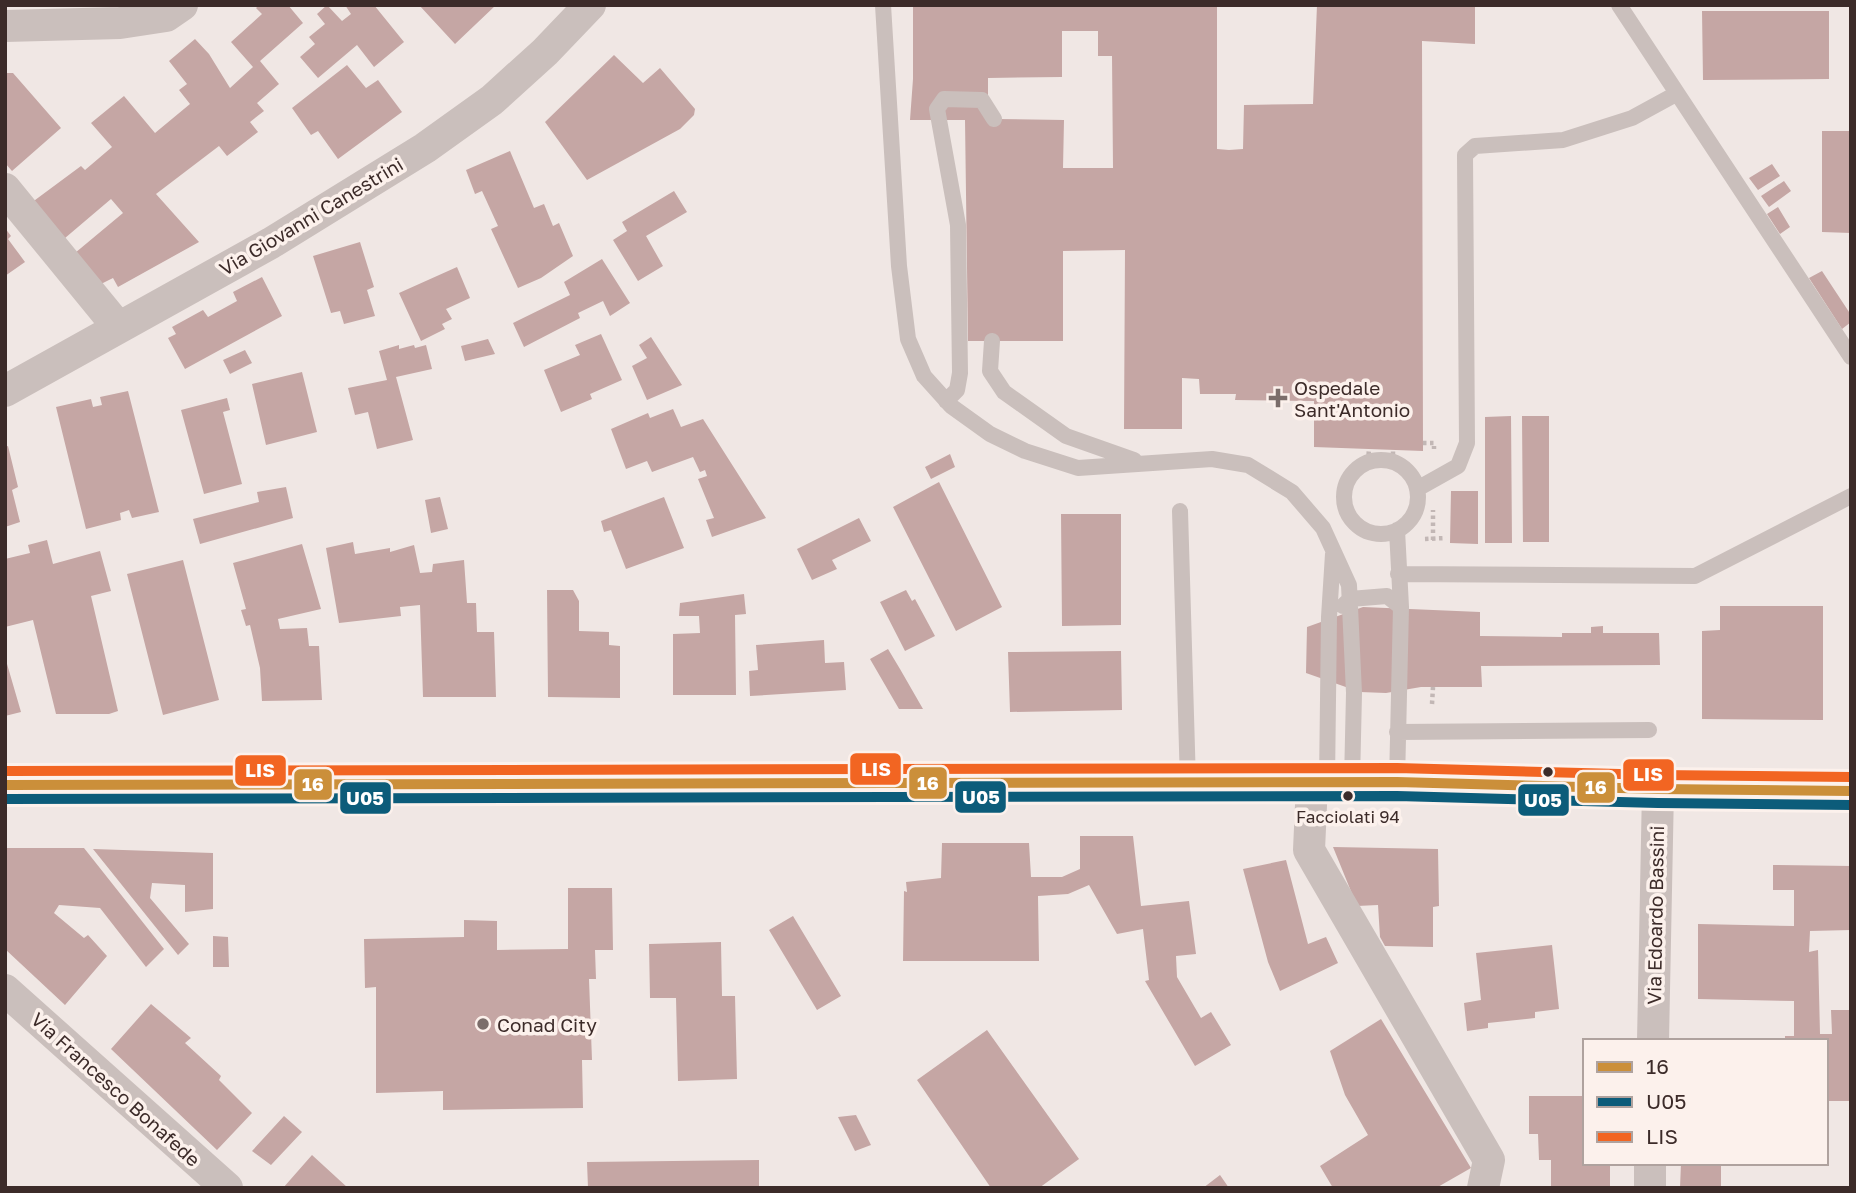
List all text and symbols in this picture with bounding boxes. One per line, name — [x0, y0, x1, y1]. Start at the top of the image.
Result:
street label: Via Giovanni Canestrini — [215, 152, 407, 280]
place label: Ospedale Sant'Antonio — [1294, 376, 1410, 421]
marker: Ospedale Sant'Antonio — [1268, 388, 1288, 408]
line badge: LIS — [849, 752, 902, 786]
line badge: LIS — [234, 754, 287, 787]
text: LIS — [861, 757, 891, 780]
text: LIS — [245, 758, 275, 781]
line badge: LIS — [1622, 758, 1675, 792]
text: LIS — [1633, 762, 1663, 785]
unlabelled marker — [1541, 765, 1555, 779]
line badge: 16 — [908, 766, 948, 800]
line badge: 16 — [293, 768, 333, 801]
text: 16 — [917, 771, 939, 794]
line badge: 16 — [1576, 771, 1616, 804]
text: 16 — [302, 772, 324, 795]
text: 16 — [1585, 775, 1607, 798]
line badge: U05 — [954, 780, 1007, 814]
line badge: U05 — [339, 781, 392, 815]
line badge: U05 — [1517, 783, 1570, 817]
text: U05 — [962, 785, 1000, 808]
text: U05 — [346, 786, 384, 809]
text: U05 — [1524, 788, 1562, 811]
marker: Facciolati 94 — [1341, 789, 1355, 803]
place label: Facciolati 94 — [1296, 806, 1400, 827]
street label: Via Edoardo Bassini — [1642, 825, 1668, 1005]
street label: Via Francesco Bonafede — [27, 1007, 205, 1171]
place label: Conad City — [497, 1013, 597, 1036]
marker: Conad City — [475, 1016, 491, 1032]
legend — [1583, 1039, 1828, 1165]
text: 16 — [1646, 1053, 1669, 1079]
text: U05 — [1646, 1088, 1687, 1114]
text: LIS — [1646, 1123, 1678, 1149]

